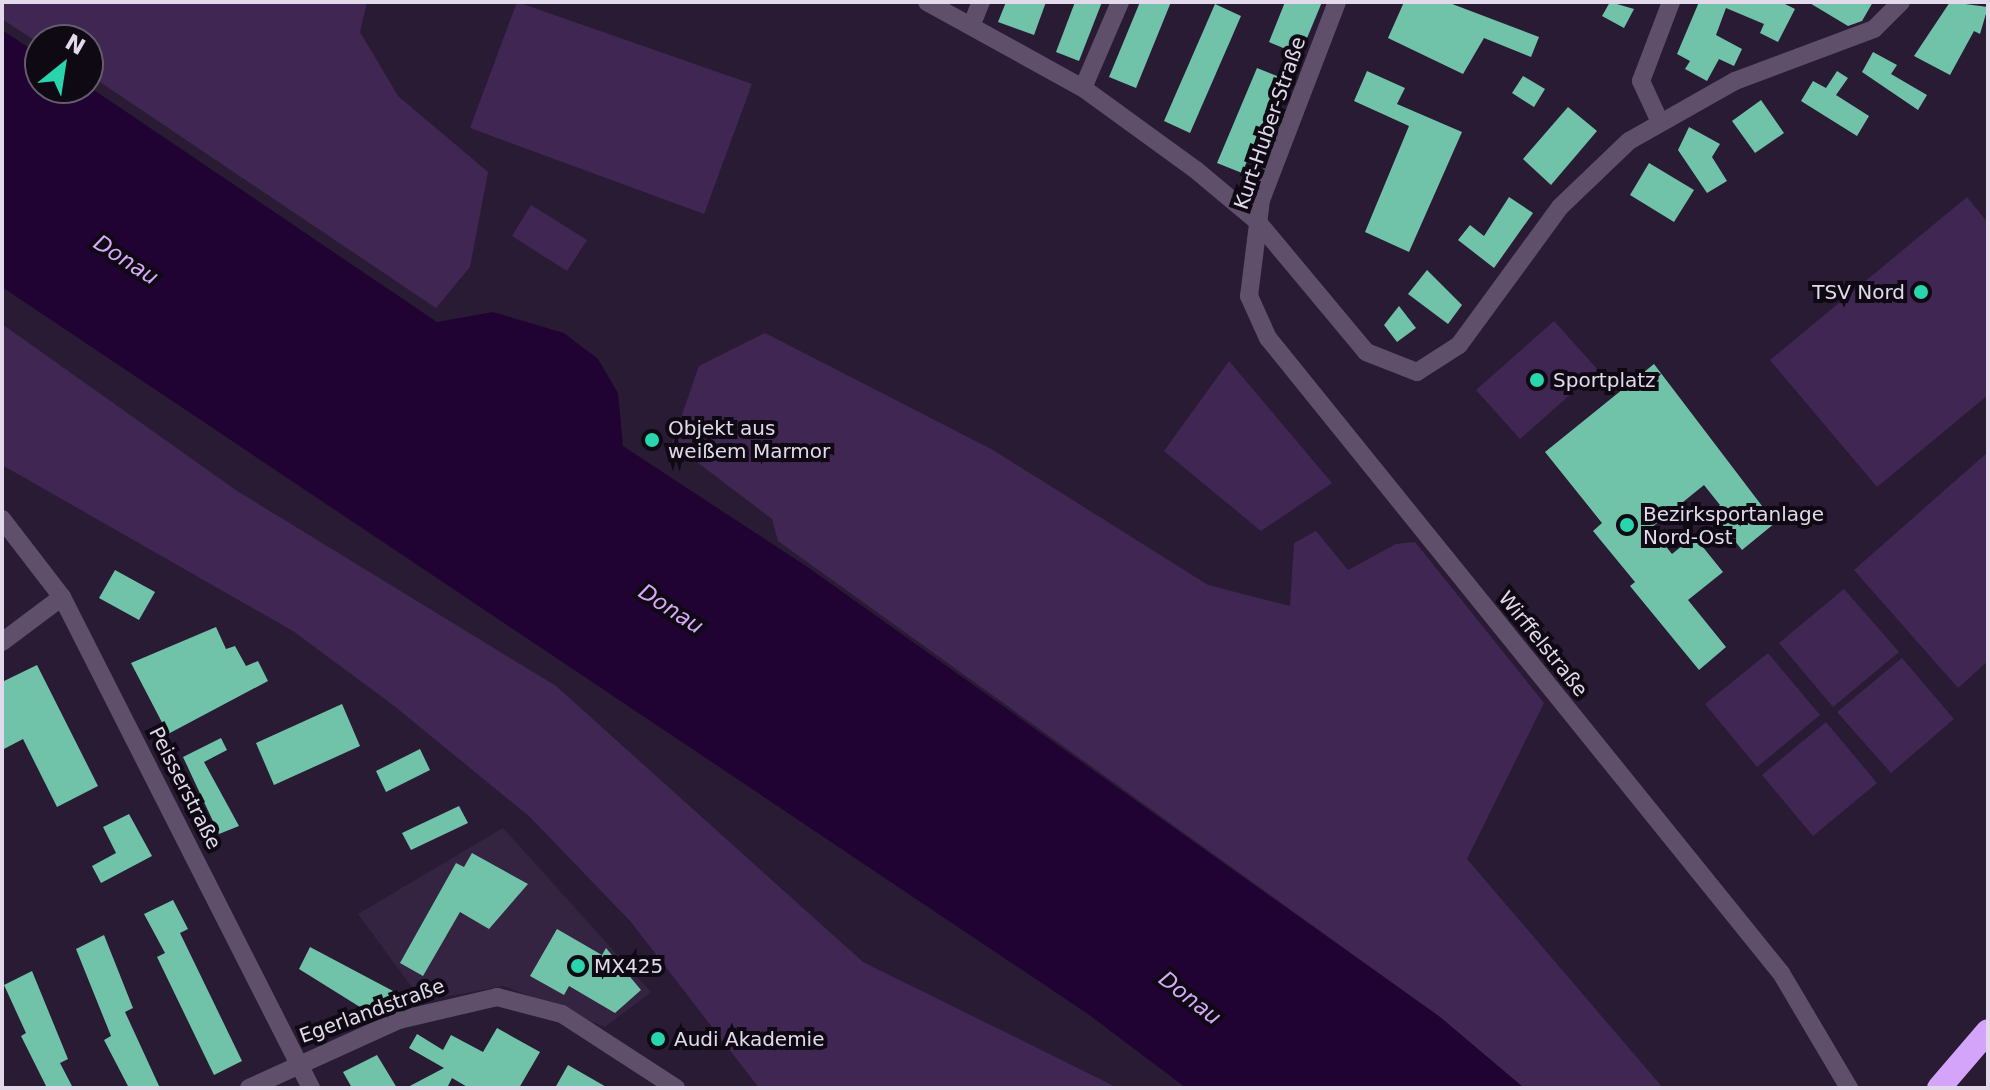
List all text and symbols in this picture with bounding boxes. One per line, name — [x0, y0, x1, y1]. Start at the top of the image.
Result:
north arrow — [24, 24, 104, 104]
text: N — [61, 29, 89, 60]
street label: Kurt-Huber-Straße — [1229, 34, 1311, 212]
water label: Donau — [89, 229, 163, 291]
place label: TSV Nord — [1812, 280, 1905, 304]
marker: TSV Nord — [1912, 283, 1930, 301]
place label: Sportplatz — [1553, 368, 1656, 392]
marker: Sportplatz — [1528, 371, 1546, 389]
place label: Objekt aus weißem Marmor — [668, 416, 830, 463]
marker: Objekt aus weißem Marmor — [643, 431, 661, 449]
place label: Bezirksportanlage Nord-Ost — [1643, 502, 1824, 549]
marker: Bezirksportanlage Nord-Ost — [1618, 516, 1636, 534]
water label: Donau — [634, 578, 708, 640]
street label: Wirffelstraße — [1493, 587, 1593, 701]
street label: Peisserstraße — [144, 723, 226, 853]
place label: MX425 — [594, 954, 663, 978]
marker: MX425 — [569, 957, 587, 975]
water label: Donau — [1154, 966, 1226, 1030]
street label: Egerlandstraße — [296, 974, 448, 1048]
place label: Audi Akademie — [674, 1027, 824, 1051]
marker: Audi Akademie — [649, 1030, 667, 1048]

